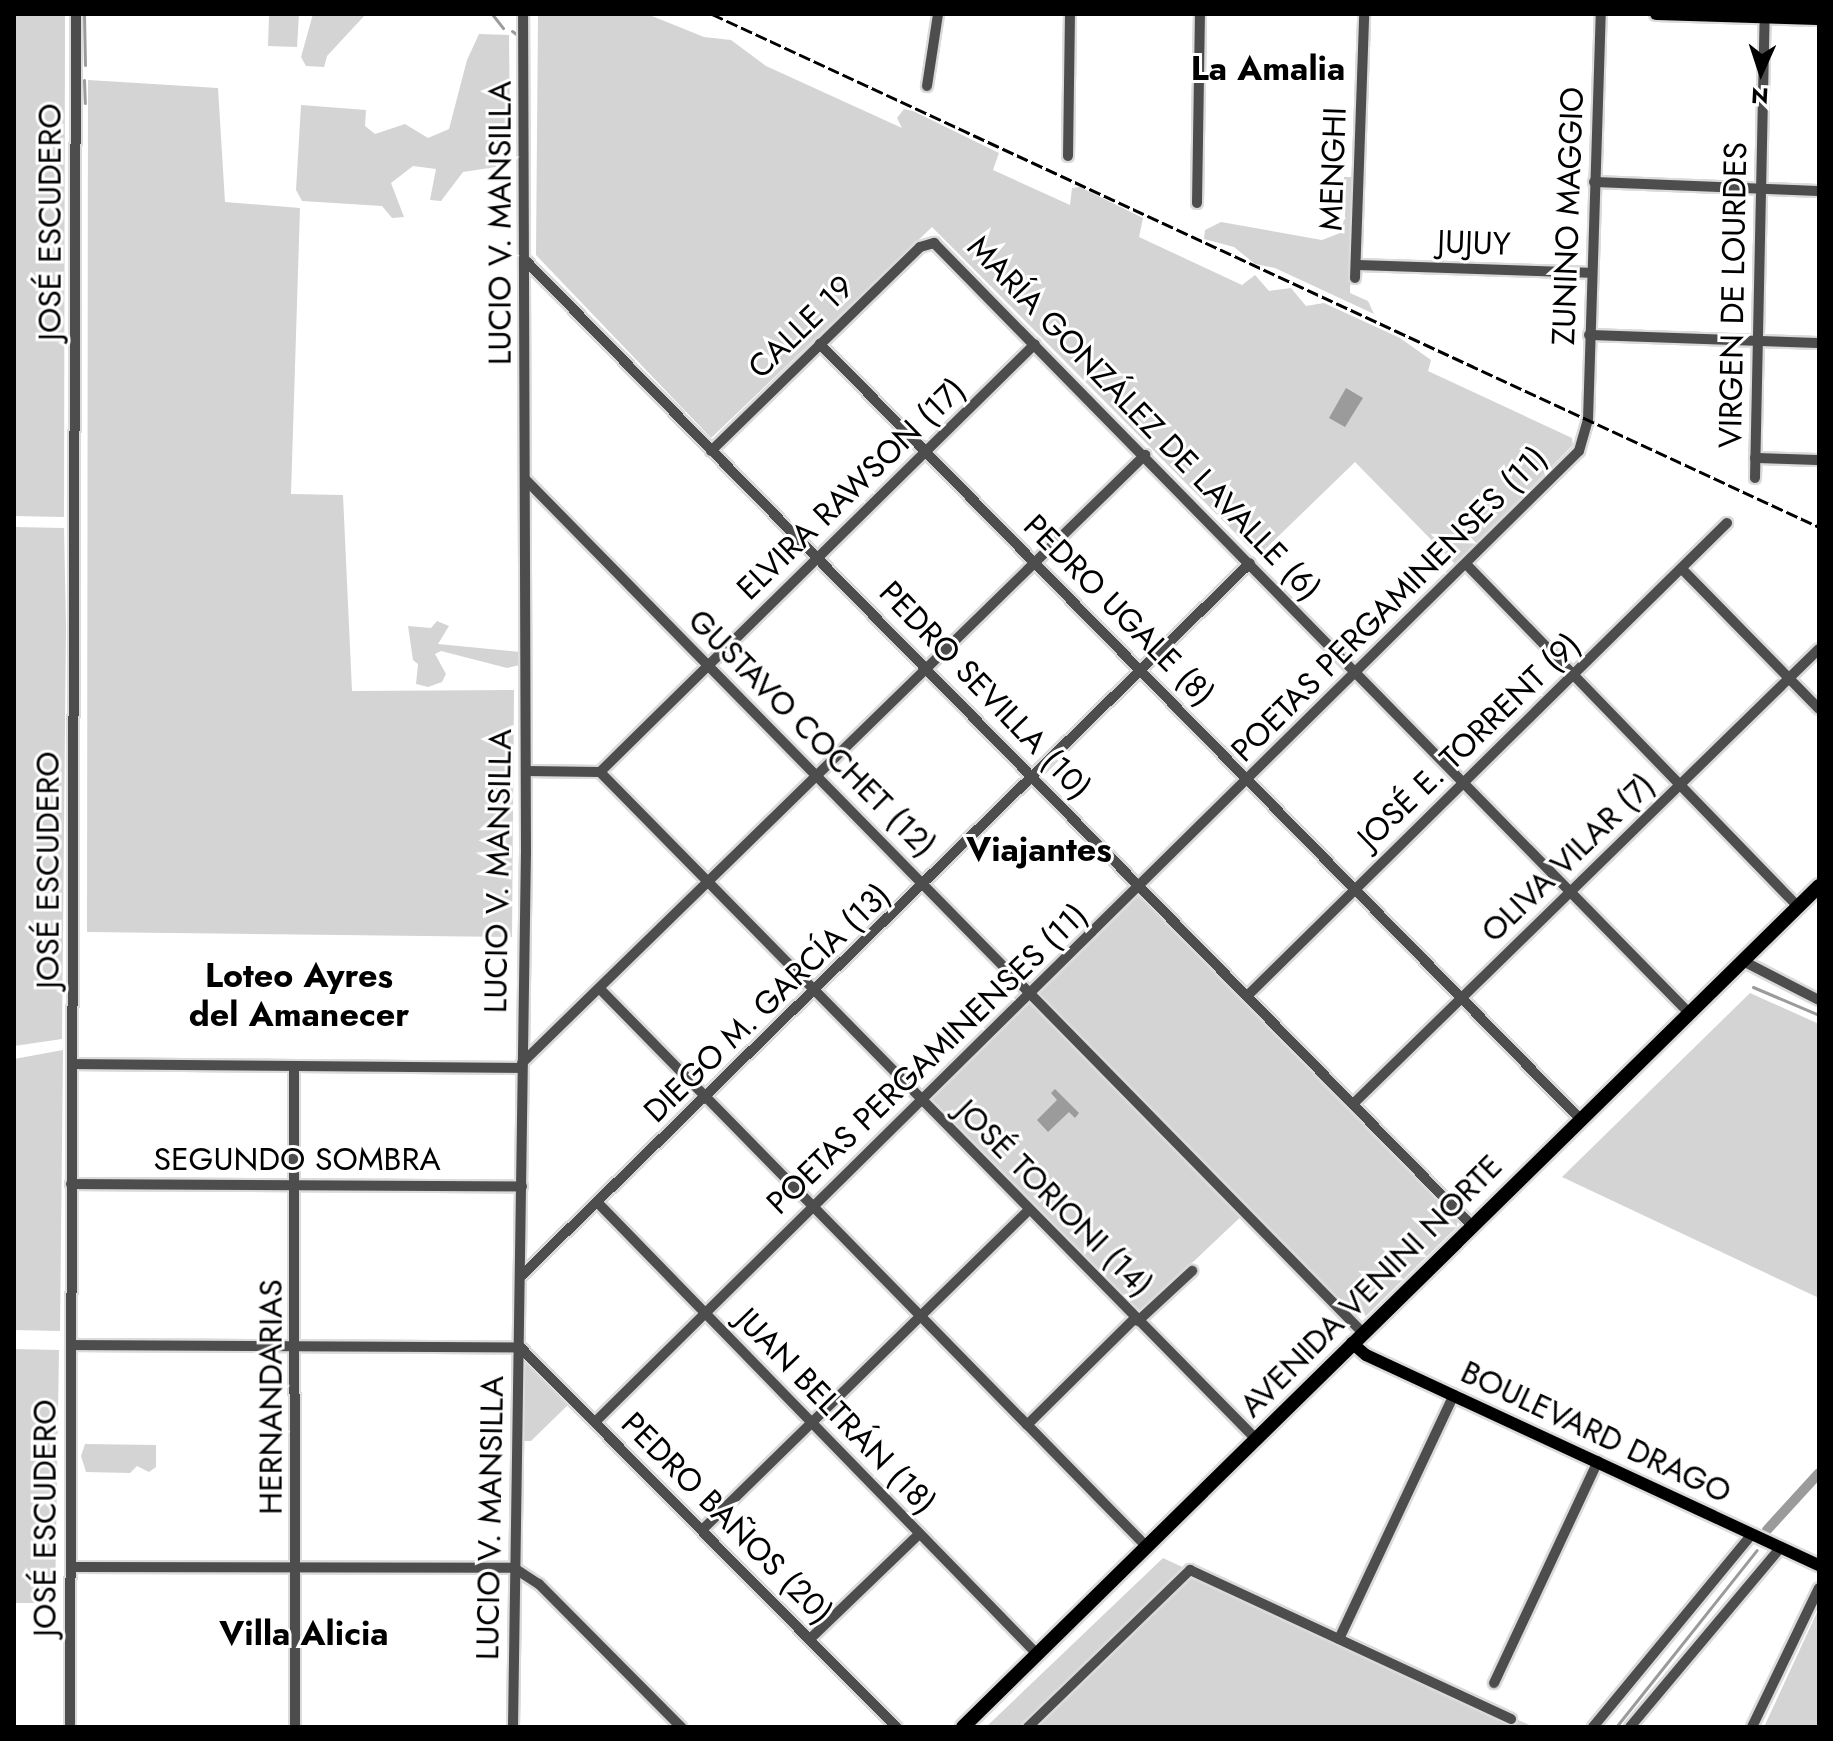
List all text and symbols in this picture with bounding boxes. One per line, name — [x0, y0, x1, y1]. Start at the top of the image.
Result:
north arrow — [1721, 32, 1801, 112]
district label: La Amalia — [1191, 49, 1345, 89]
text: N — [1750, 80, 1769, 112]
street label: LUCIO V. MANSILLA — [481, 81, 519, 365]
street label: ZUNINO MAGGIO — [1544, 86, 1592, 346]
street label: JOSÉ ESCUDERO — [31, 103, 69, 341]
street label: MENGHI — [1312, 106, 1354, 232]
street label: VIRGEN DE LOURDES — [1711, 142, 1755, 448]
street label: JUJUY — [1437, 223, 1511, 263]
street label: MARÍA GONZÁLEZ DE LAVALLE (6) — [959, 228, 1329, 608]
street label: CALLE 19 — [740, 268, 862, 386]
street label: ELVIRA RAWSON (17) — [729, 370, 973, 608]
street label: POETAS PERGAMINENSES (11) — [1223, 438, 1555, 770]
street label: PEDRO UGALE (8) — [1016, 507, 1222, 713]
street label: PEDRO SEVILLA (10) — [871, 573, 1099, 807]
street label: GUSTAVO COCHET (12) — [680, 601, 944, 865]
street label: JOSÉ E. TORRENT (9) — [1350, 625, 1588, 857]
street label: LUCIO V. MANSILLA — [476, 729, 520, 1013]
street label: JOSÉ ESCUDERO — [29, 751, 67, 989]
street label: OLIVA VILAR (7) — [1473, 766, 1663, 950]
district label: Viajantes — [966, 830, 1112, 870]
street label: DIEGO M. GARCÍA (13) — [636, 876, 898, 1130]
street label: POETAS PERGAMINENSES (11) — [759, 896, 1095, 1222]
district label: Loteo Ayres del Amanecer — [189, 955, 409, 1034]
street label: JOSÉ TORIONI (14) — [948, 1092, 1160, 1304]
street label: SEGUNDO SOMBRA — [153, 1140, 441, 1178]
street label: AVENIDA VENINI NORTE — [1232, 1147, 1510, 1425]
street label: HERNANDARIAS — [252, 1279, 290, 1515]
street label: JUAN BELTRÁN (18) — [728, 1300, 944, 1522]
street label: BOULEVARD DRAGO — [1455, 1353, 1737, 1511]
street label: LUCIO V. MANSILLA — [468, 1376, 512, 1660]
street label: JOSÉ ESCUDERO — [26, 1399, 64, 1637]
street label: PEDRO BAÑOS (20) — [613, 1404, 841, 1632]
district label: Villa Alicia — [219, 1614, 389, 1654]

